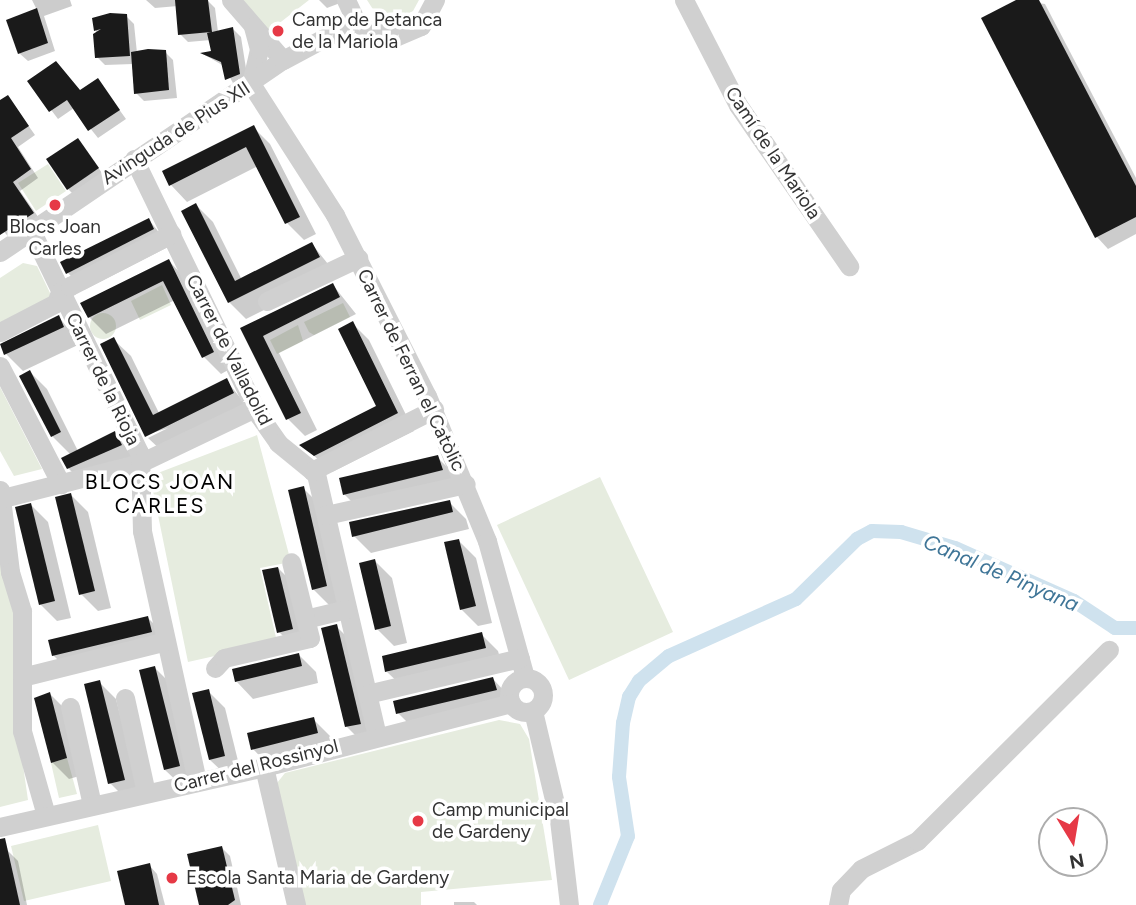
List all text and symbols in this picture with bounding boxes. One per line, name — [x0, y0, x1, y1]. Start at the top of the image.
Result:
place label: Camp de Petanca de la Mariola — [292, 9, 442, 53]
marker: Camp de Petanca de la Mariola — [270, 23, 286, 39]
street label: Avinguda de Pius XII — [97, 76, 255, 190]
street label: Camí de la Mariola — [720, 82, 826, 224]
marker: Blocs Joan Carles — [47, 197, 63, 213]
place label: Blocs Joan Carles — [9, 216, 101, 260]
street label: Carrer de Ferran el Catòlic — [352, 265, 470, 475]
street label: Carrer de Valladolid — [181, 271, 277, 429]
street label: Carrer de la Rioja — [61, 309, 145, 449]
district label: BLOCS JOAN CARLES — [86, 469, 234, 519]
water label: Canal de Pinyana — [920, 529, 1082, 617]
street label: Carrer del Rossinyol — [171, 735, 341, 797]
place label: Camp municipal de Gardeny — [432, 799, 569, 843]
north arrow — [1038, 807, 1108, 877]
marker: Camp municipal de Gardeny — [410, 813, 426, 829]
text: N — [1067, 848, 1086, 874]
place label: Escola Santa Maria de Gardeny — [186, 867, 449, 889]
marker: Escola Santa Maria de Gardeny — [164, 870, 180, 886]

